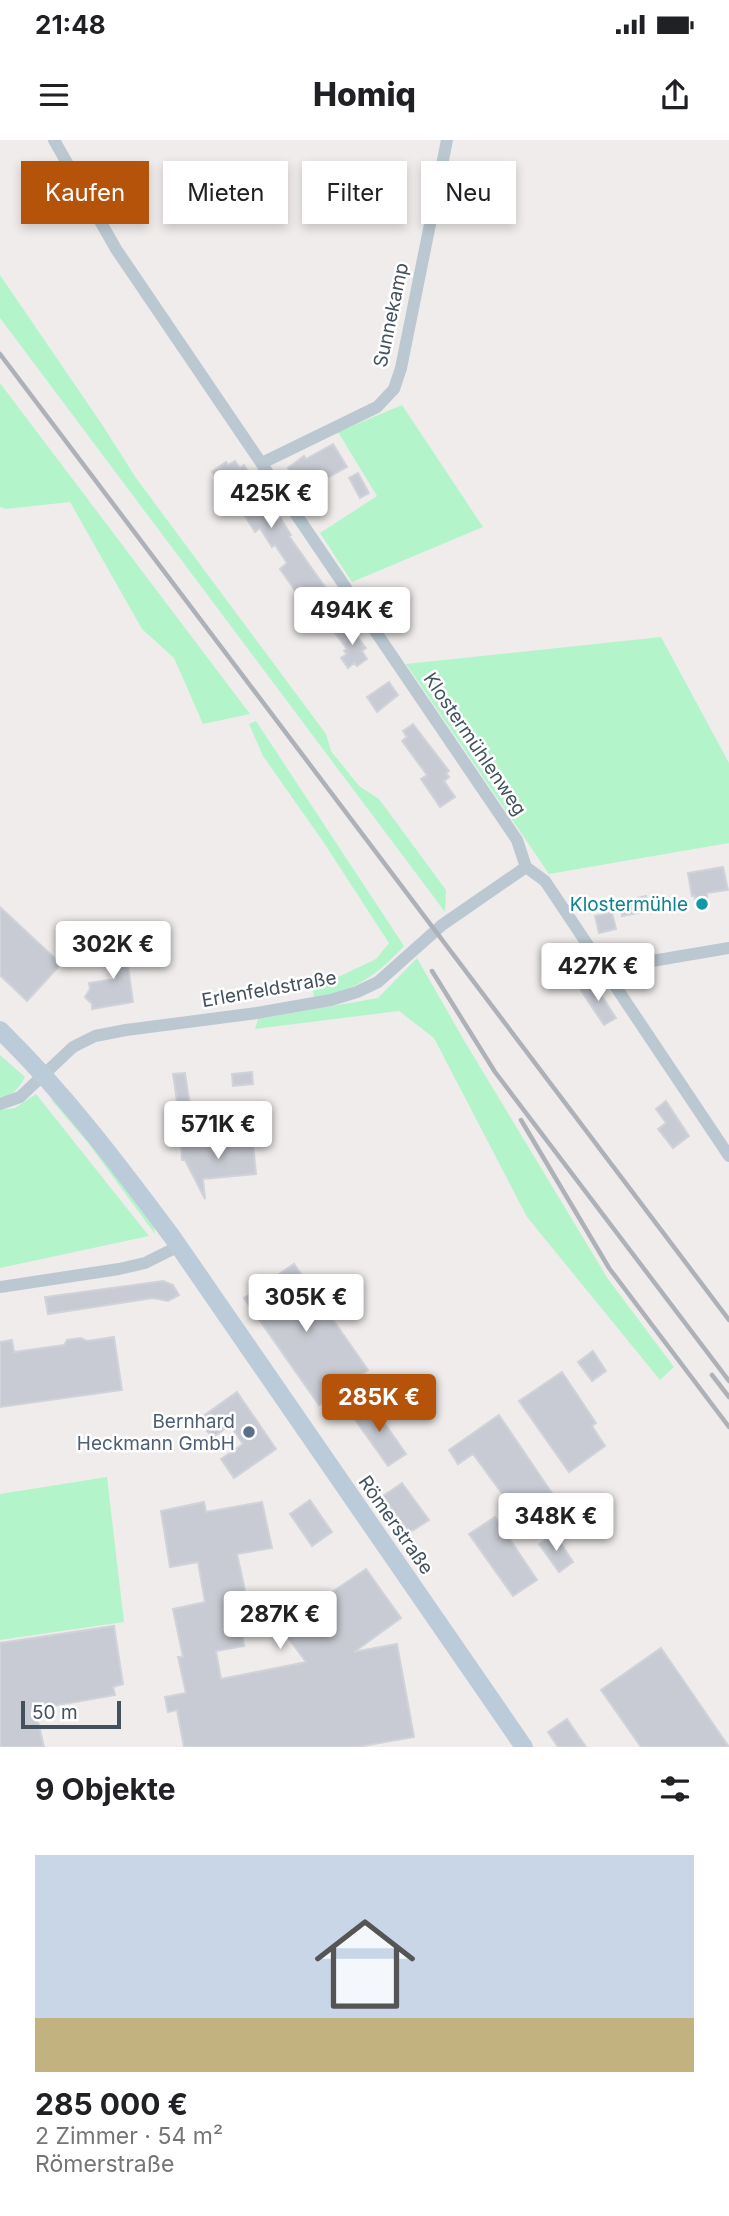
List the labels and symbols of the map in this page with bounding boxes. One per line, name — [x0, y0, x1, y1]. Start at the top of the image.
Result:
street label: Sunnekamp — [369, 261, 413, 369]
pin: 425K € — [214, 470, 328, 530]
pin: 494K € — [295, 588, 409, 647]
street label: Klostermühlenweg — [419, 668, 531, 820]
place label: Klostermühle — [570, 893, 688, 916]
marker: Klostermühle — [694, 896, 710, 912]
pin: 302K € — [56, 922, 170, 981]
pin: 427K € — [541, 944, 655, 1003]
street label: Erlenfeldstraße — [200, 966, 338, 1012]
pin: 571K € — [161, 1102, 275, 1161]
pin: 305K € — [249, 1274, 363, 1334]
pin: 285K € — [322, 1374, 436, 1434]
place label: Bernhard Heckmann GmbH — [77, 1410, 235, 1455]
marker: Bernhard Heckmann GmbH — [241, 1424, 257, 1440]
street label: Römerstraße — [354, 1471, 438, 1579]
pin: 348K € — [499, 1494, 613, 1553]
pin: 287K € — [223, 1592, 337, 1651]
scale bar — [21, 1698, 121, 1730]

